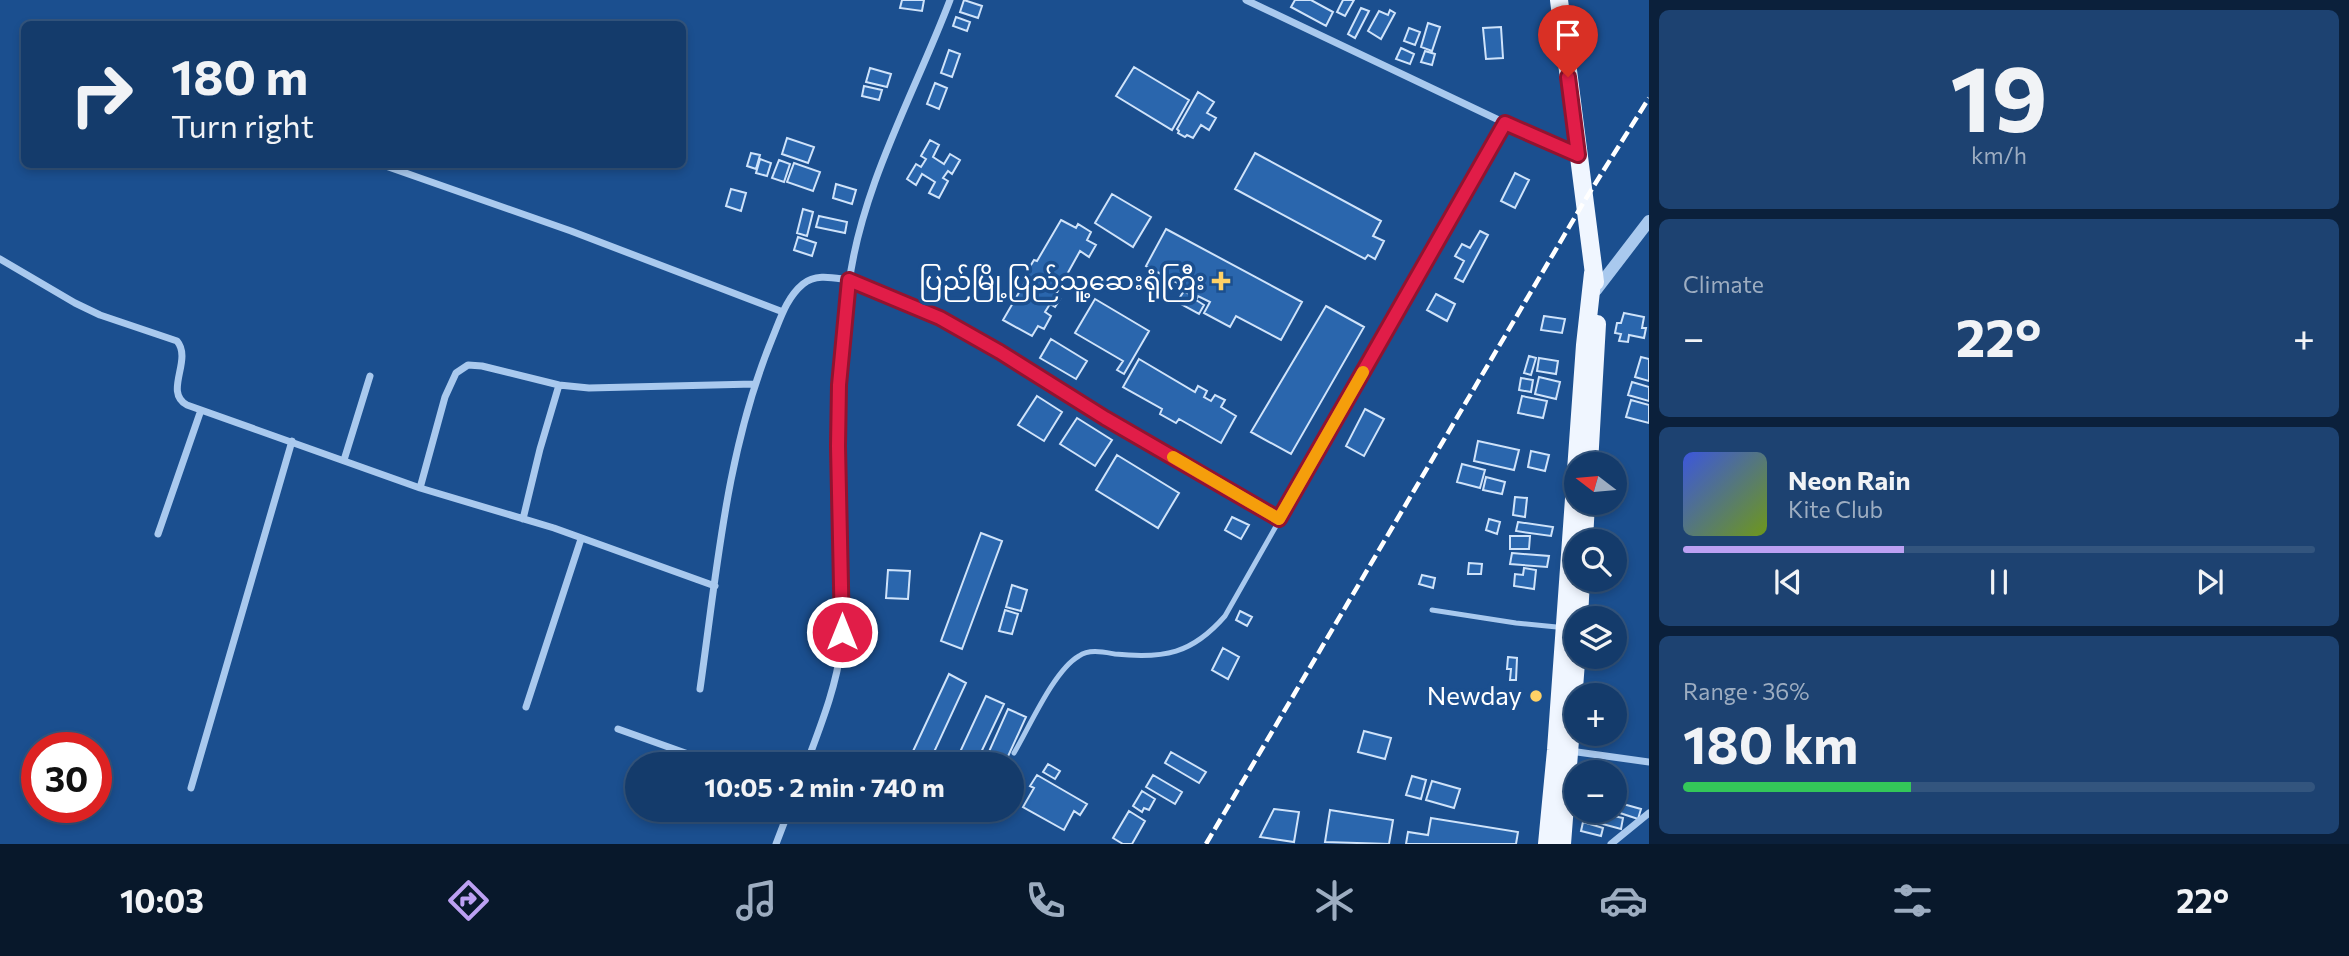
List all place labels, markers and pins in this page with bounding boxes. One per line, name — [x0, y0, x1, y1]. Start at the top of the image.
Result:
pin — [1538, 5, 1598, 77]
place label: ပြည်မြို့ပြည်သူ့ဆေးရုံကြီး — [919, 264, 1205, 302]
marker: ပြည်မြို့ပြည်သူ့ဆေးရုံကြီး — [1211, 271, 1231, 291]
place label: Newday — [1427, 679, 1522, 710]
marker: Newday — [1528, 688, 1544, 704]

